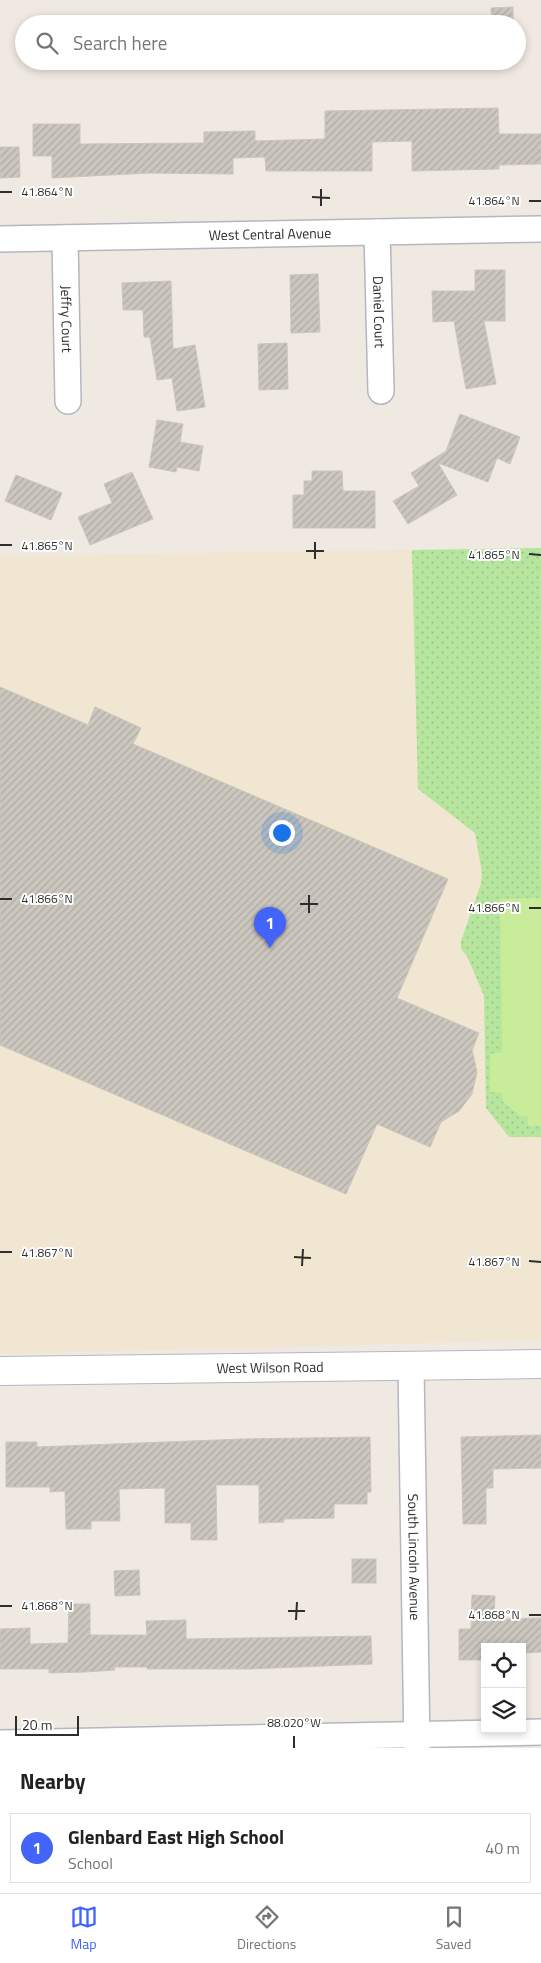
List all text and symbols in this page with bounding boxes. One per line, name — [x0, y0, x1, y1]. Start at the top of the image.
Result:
search box — [15, 15, 526, 70]
text: Search here — [73, 28, 167, 57]
icon: search — [33, 29, 61, 57]
text: 41.864°N — [21, 182, 73, 201]
text: 41.864°N — [468, 191, 520, 210]
street label: West Central Avenue — [208, 222, 331, 245]
street label: Daniel Court — [368, 276, 391, 348]
street label: Jeffry Court — [56, 285, 78, 353]
text: 41.865°N — [21, 536, 73, 555]
text: 41.865°N — [468, 545, 520, 564]
your location — [269, 820, 295, 846]
text: 41.866°N — [21, 889, 73, 908]
text: 41.866°N — [468, 898, 520, 917]
pin: 1 — [254, 907, 286, 948]
text: 41.867°N — [21, 1243, 73, 1262]
text: 41.867°N — [468, 1252, 520, 1271]
street label: West Wilson Road — [216, 1356, 324, 1378]
street label: South Lincoln Avenue — [403, 1494, 426, 1620]
text: 41.868°N — [21, 1596, 73, 1615]
text: 41.868°N — [468, 1605, 520, 1624]
map controls — [481, 1643, 526, 1733]
button: locate — [481, 1643, 526, 1688]
button: layers — [481, 1688, 526, 1733]
scale bar — [15, 1713, 79, 1736]
text: 88.020°W — [267, 1713, 321, 1732]
text: 20 m — [22, 1714, 52, 1735]
text: Nearby — [20, 1765, 85, 1797]
text: Glenbard East High School — [68, 1822, 284, 1851]
text: 1 — [33, 1836, 41, 1860]
text: 40 m — [485, 1836, 520, 1860]
text: School — [68, 1851, 113, 1875]
tab: Map — [70, 1903, 98, 1954]
tab: Directions — [237, 1903, 296, 1954]
tab: Saved — [436, 1903, 471, 1954]

